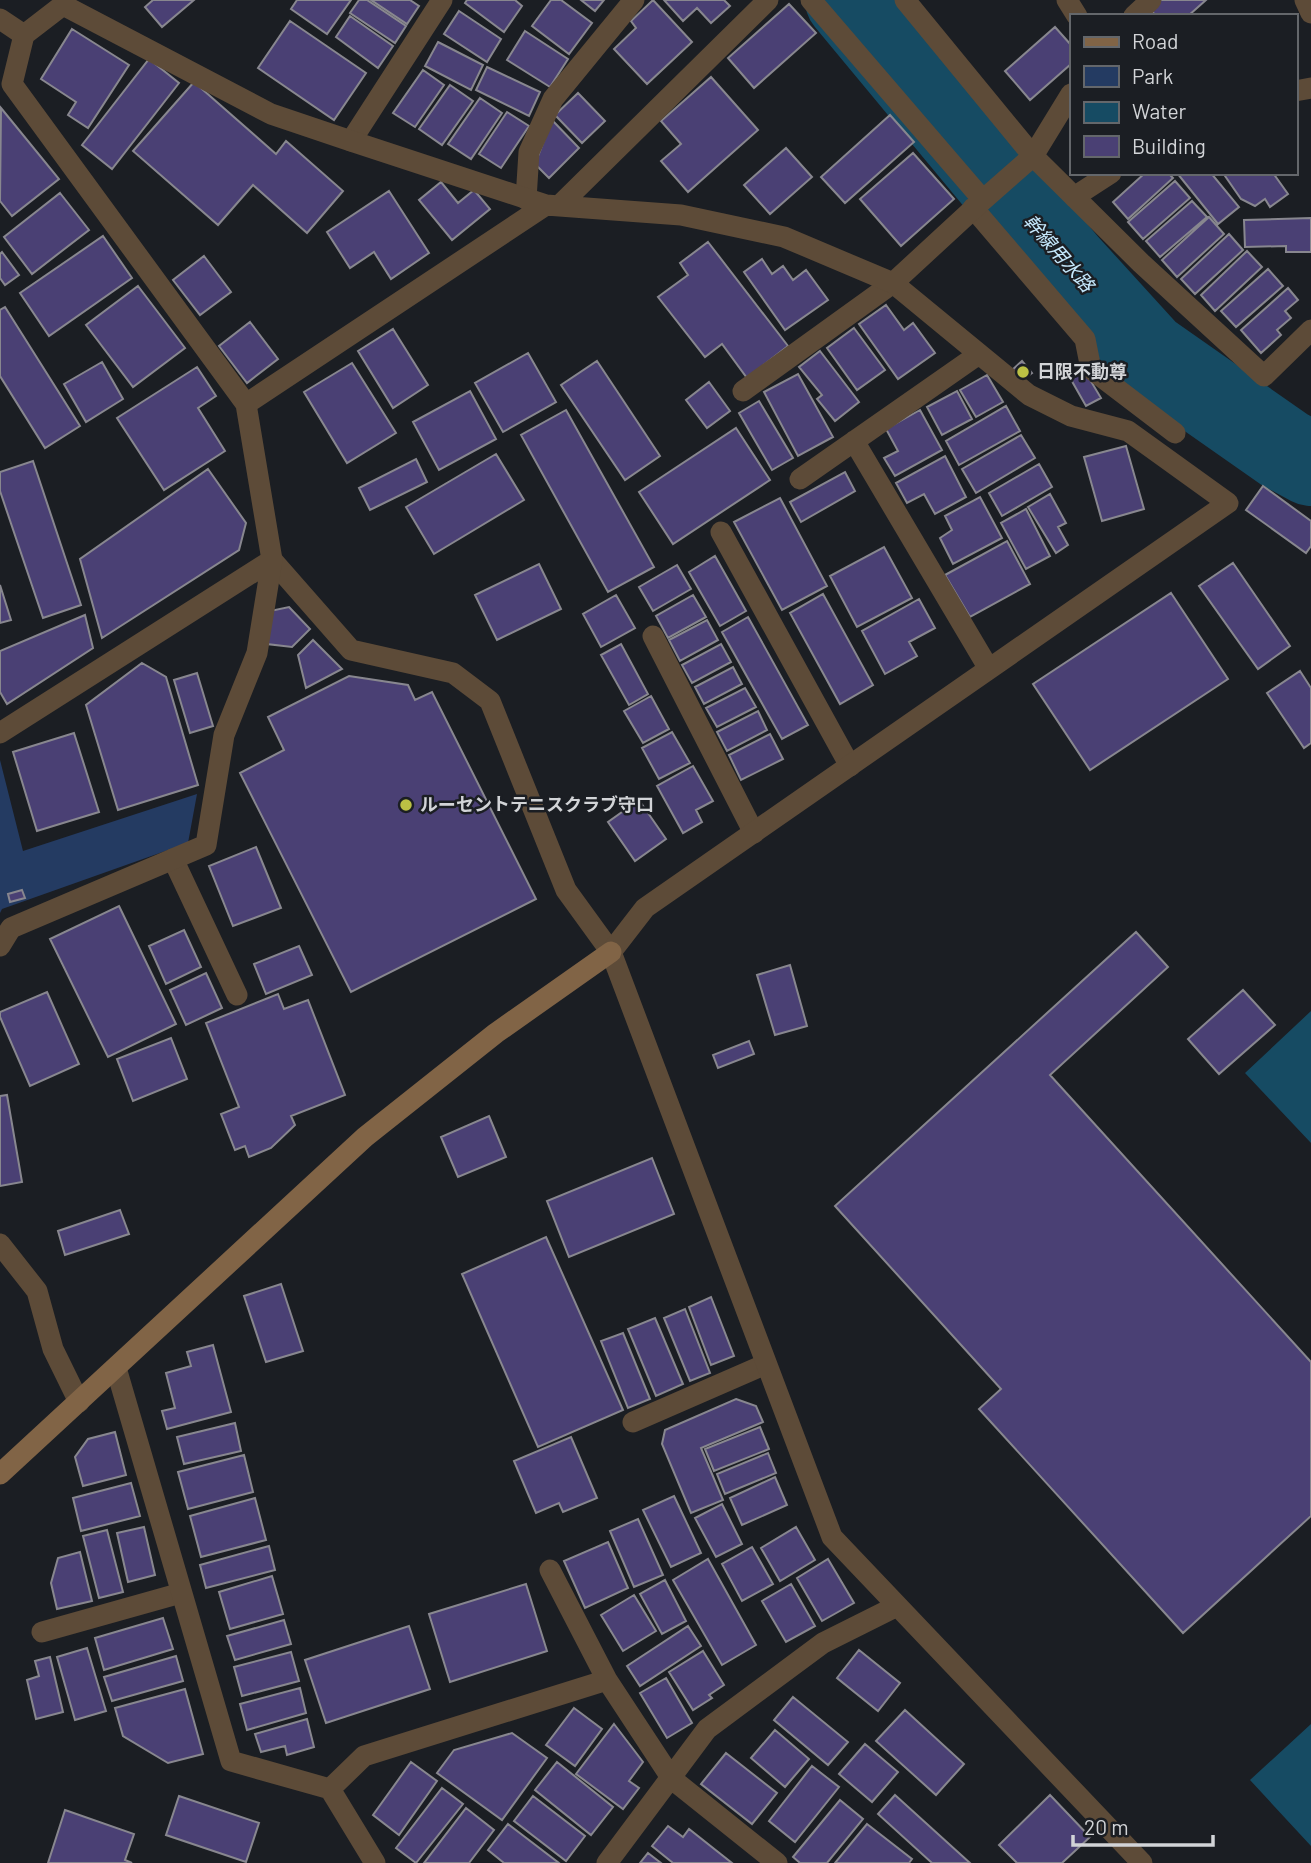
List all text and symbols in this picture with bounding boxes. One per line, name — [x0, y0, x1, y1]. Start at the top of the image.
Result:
legend — [1070, 14, 1297, 175]
text: Road — [1132, 28, 1178, 53]
text: Park — [1132, 63, 1173, 88]
text: Water — [1132, 98, 1187, 123]
text: Building — [1132, 133, 1206, 158]
water label: 幹線用水路 — [1020, 209, 1101, 298]
place label: 日限不動尊 — [1037, 360, 1127, 382]
marker: 日限不動尊 — [1015, 364, 1031, 380]
place label: ルーセントテニスクラブ守口 — [420, 793, 654, 815]
marker: ルーセントテニスクラブ守口 — [398, 797, 414, 813]
scale bar — [1073, 1804, 1213, 1848]
text: 20 m — [1084, 1814, 1129, 1839]

